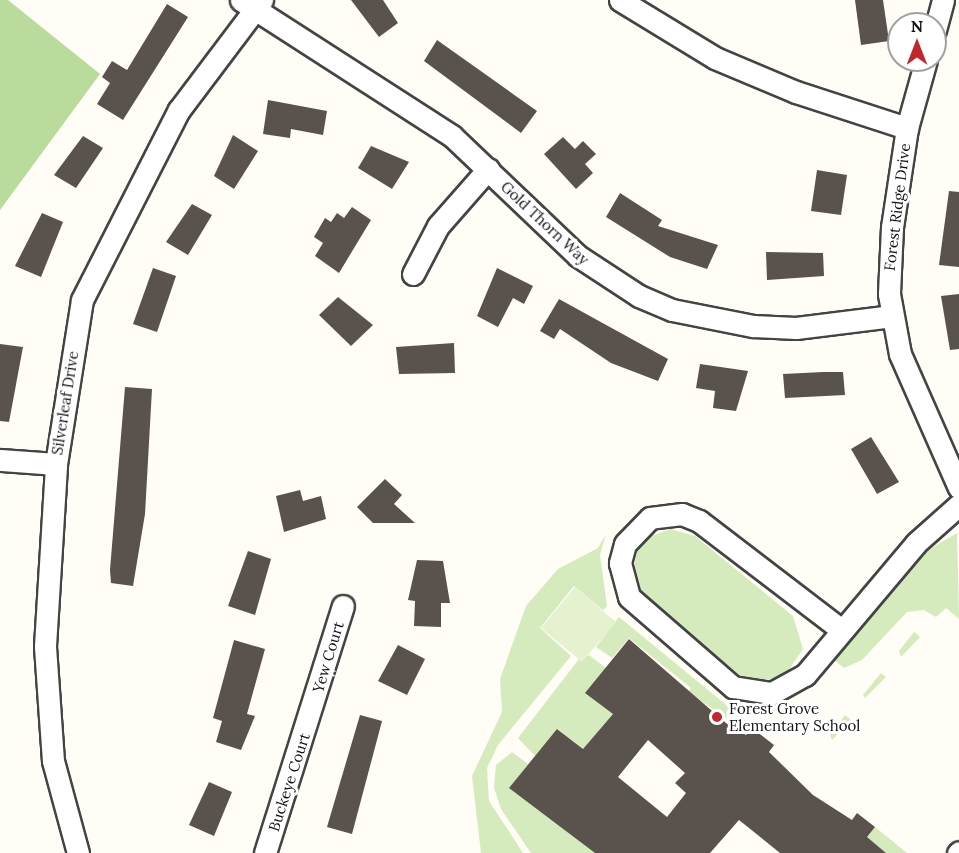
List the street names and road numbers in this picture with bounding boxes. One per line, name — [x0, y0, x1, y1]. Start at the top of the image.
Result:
street label: Forest Ridge Drive — [880, 142, 914, 272]
street label: Gold Thorn Way — [497, 178, 593, 268]
street label: Silverleaf Drive — [48, 350, 82, 456]
street label: Yew Court — [309, 619, 347, 695]
street label: Buckeye Court — [265, 730, 313, 834]

